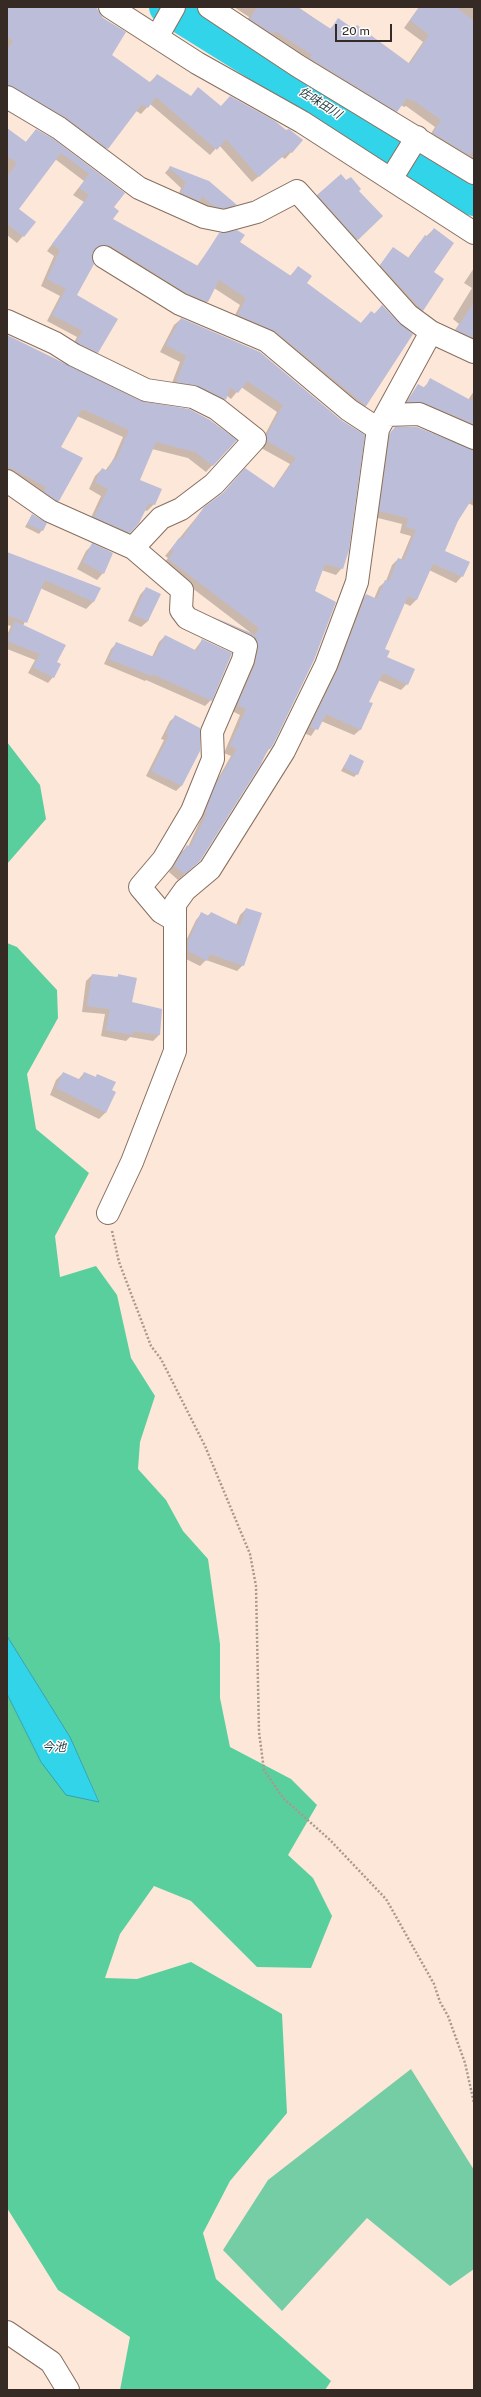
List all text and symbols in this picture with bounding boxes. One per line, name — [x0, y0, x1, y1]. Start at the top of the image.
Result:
scale bar — [337, 16, 394, 42]
text: 20 m — [342, 24, 370, 38]
water label: 佐味田川 — [296, 84, 344, 122]
water label: 今池 — [42, 1740, 66, 1754]

